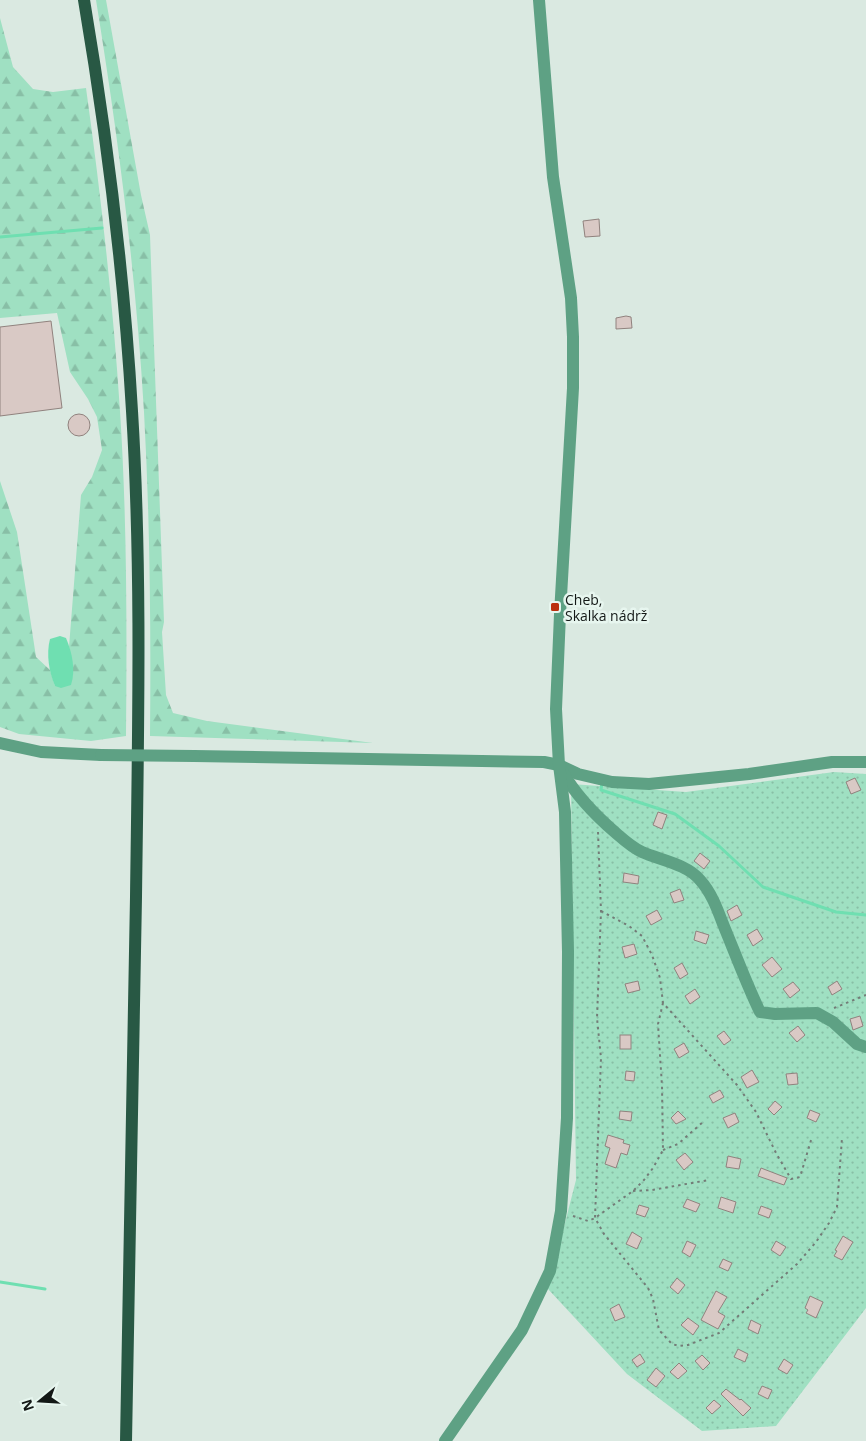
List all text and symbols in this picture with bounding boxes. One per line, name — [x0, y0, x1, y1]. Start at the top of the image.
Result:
place label: Cheb, Skalka nádrž — [565, 590, 648, 625]
marker: Cheb, Skalka nádrž — [549, 601, 561, 613]
north arrow — [15, 1376, 65, 1426]
text: N — [16, 1397, 38, 1414]

